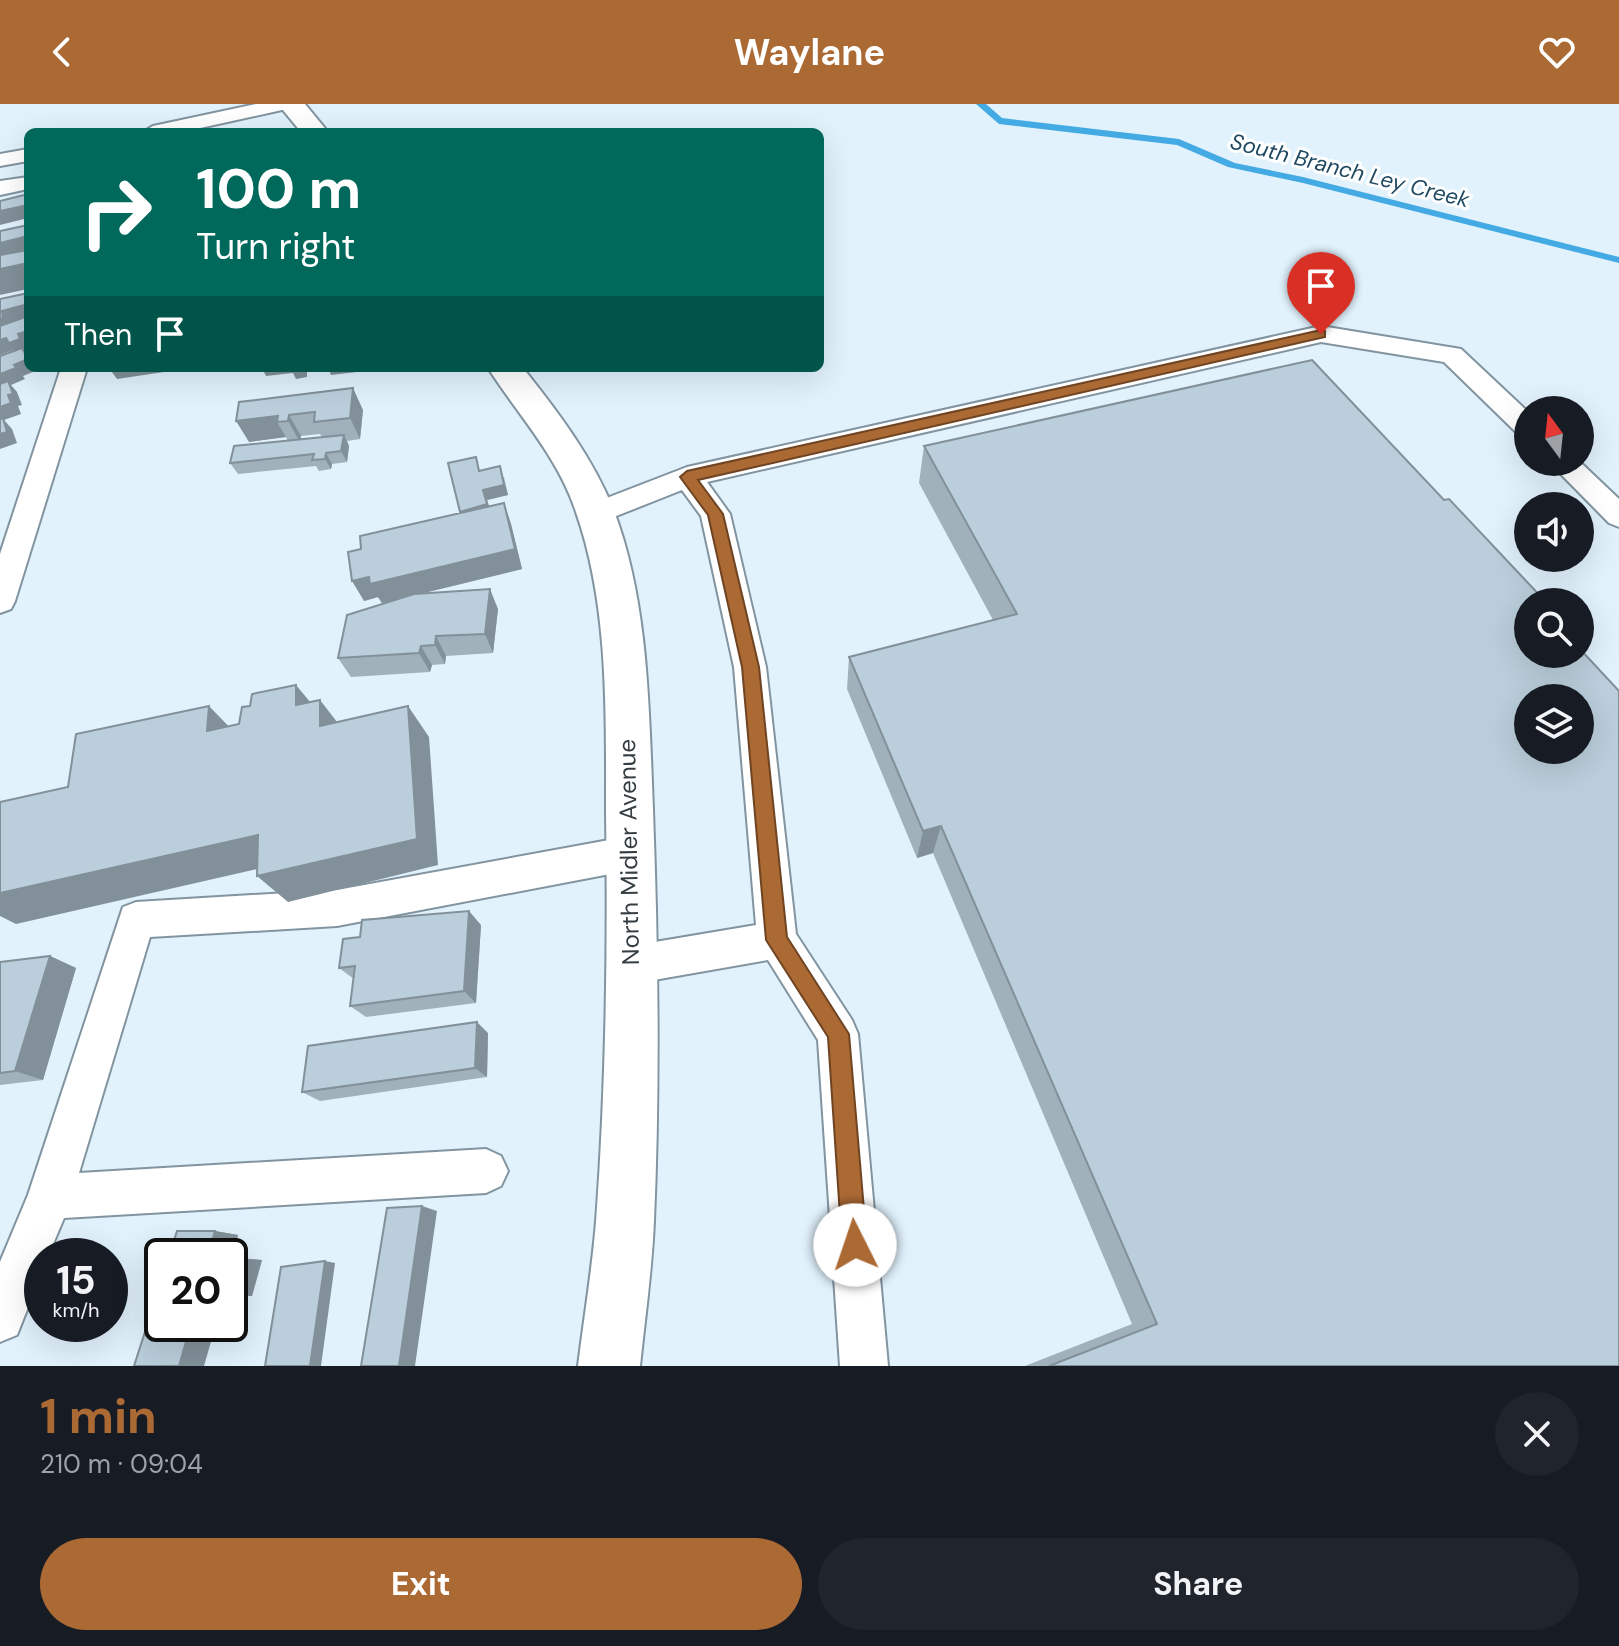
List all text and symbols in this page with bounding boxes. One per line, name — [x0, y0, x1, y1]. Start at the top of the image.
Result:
text: Waylane — [734, 29, 885, 76]
icon: back — [40, 30, 84, 74]
icon: heart — [1535, 30, 1579, 74]
water label: South Branch Ley Creek — [1227, 127, 1473, 214]
text: 100 m — [196, 152, 361, 225]
icon: right — [64, 160, 168, 264]
text: Turn right — [196, 223, 355, 270]
pin — [1287, 252, 1355, 334]
icon: arrive — [1299, 264, 1343, 308]
icon: arrive — [148, 312, 192, 356]
text: Then — [64, 315, 132, 354]
north arrow — [1514, 396, 1594, 476]
map controls — [1514, 396, 1594, 764]
button: sound — [1514, 492, 1594, 572]
button: search — [1514, 588, 1594, 668]
button: layers — [1514, 684, 1594, 764]
street label: North Midler Avenue — [611, 739, 646, 965]
position arrow — [813, 1203, 897, 1287]
speed limit sign: 20 — [144, 1238, 248, 1342]
text: 15 — [56, 1254, 96, 1306]
text: km/h — [52, 1297, 100, 1323]
text: 1 min — [40, 1385, 157, 1448]
button: close — [1495, 1392, 1579, 1476]
text: 210 m · 09:04 — [40, 1447, 203, 1481]
button: Exit — [40, 1538, 802, 1630]
button: Share — [818, 1538, 1579, 1630]

